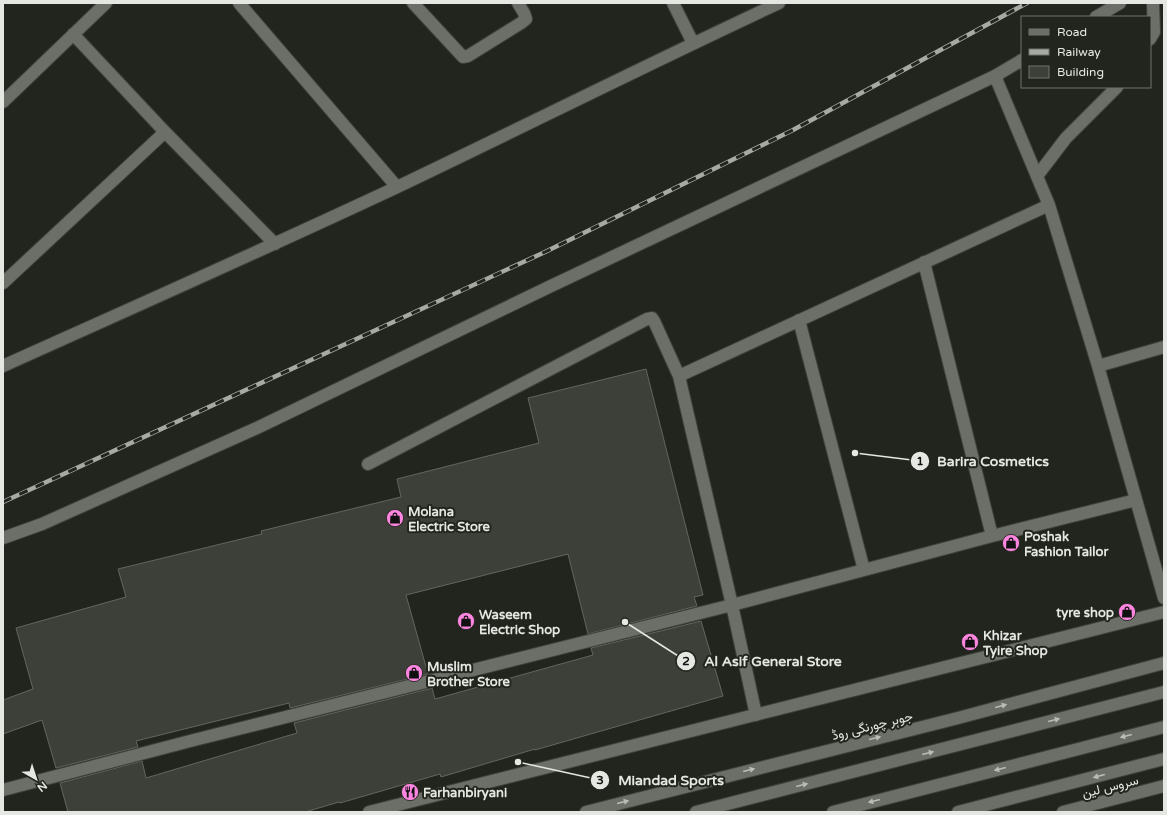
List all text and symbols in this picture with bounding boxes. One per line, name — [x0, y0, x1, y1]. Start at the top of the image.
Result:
legend — [1021, 16, 1151, 88]
text: Road — [1057, 25, 1087, 39]
text: Railway — [1057, 45, 1101, 59]
text: Building — [1057, 65, 1104, 79]
callout: Barira Cosmetics — [910, 448, 1057, 474]
text: Barira Cosmetics — [937, 453, 1049, 470]
text: 1 — [916, 454, 924, 468]
place label: Molana Electric Store — [408, 504, 491, 535]
shop icon: Molana Electric Store — [385, 508, 405, 528]
place label: Poshak Fashion Tailor — [1024, 529, 1109, 560]
shop icon: Poshak Fashion Tailor — [1001, 533, 1021, 553]
shop icon: tyre shop — [1117, 602, 1137, 622]
place label: tyre shop — [1055, 605, 1114, 621]
place label: Waseem Electric Shop — [479, 607, 560, 638]
shop icon: Waseem Electric Shop — [456, 611, 476, 631]
place label: Khizar Tyire Shop — [982, 628, 1048, 659]
shop icon: Khizar Tyire Shop — [960, 632, 980, 652]
callout: Al Asif General Store — [676, 648, 850, 674]
text: Al Asif General Store — [704, 653, 842, 670]
text: 2 — [682, 654, 690, 668]
place label: Muslim Brother Store — [427, 659, 510, 690]
shop icon: Muslim Brother Store — [404, 663, 424, 683]
one-way arrow — [995, 703, 1007, 709]
street label: جوہر چورنگی روڈ — [830, 708, 915, 745]
one-way arrow — [1047, 717, 1060, 723]
one-way arrow — [1120, 734, 1132, 740]
one-way arrow — [869, 735, 882, 741]
one-way arrow — [922, 749, 934, 755]
north arrow — [16, 759, 56, 799]
one-way arrow — [994, 766, 1006, 772]
callout: Miandad Sports — [590, 767, 732, 793]
one-way arrow — [743, 767, 756, 773]
text: Miandad Sports — [618, 772, 724, 789]
street label: سروس لین — [1080, 772, 1140, 802]
text: 3 — [596, 773, 604, 787]
one-way arrow — [1093, 773, 1105, 779]
text: N — [34, 779, 50, 794]
restaurant icon: Farhanbiryani — [400, 782, 420, 802]
one-way arrow — [796, 782, 808, 788]
place label: Farhanbiryani — [423, 785, 507, 801]
one-way arrow — [617, 799, 630, 805]
one-way arrow — [868, 799, 881, 805]

